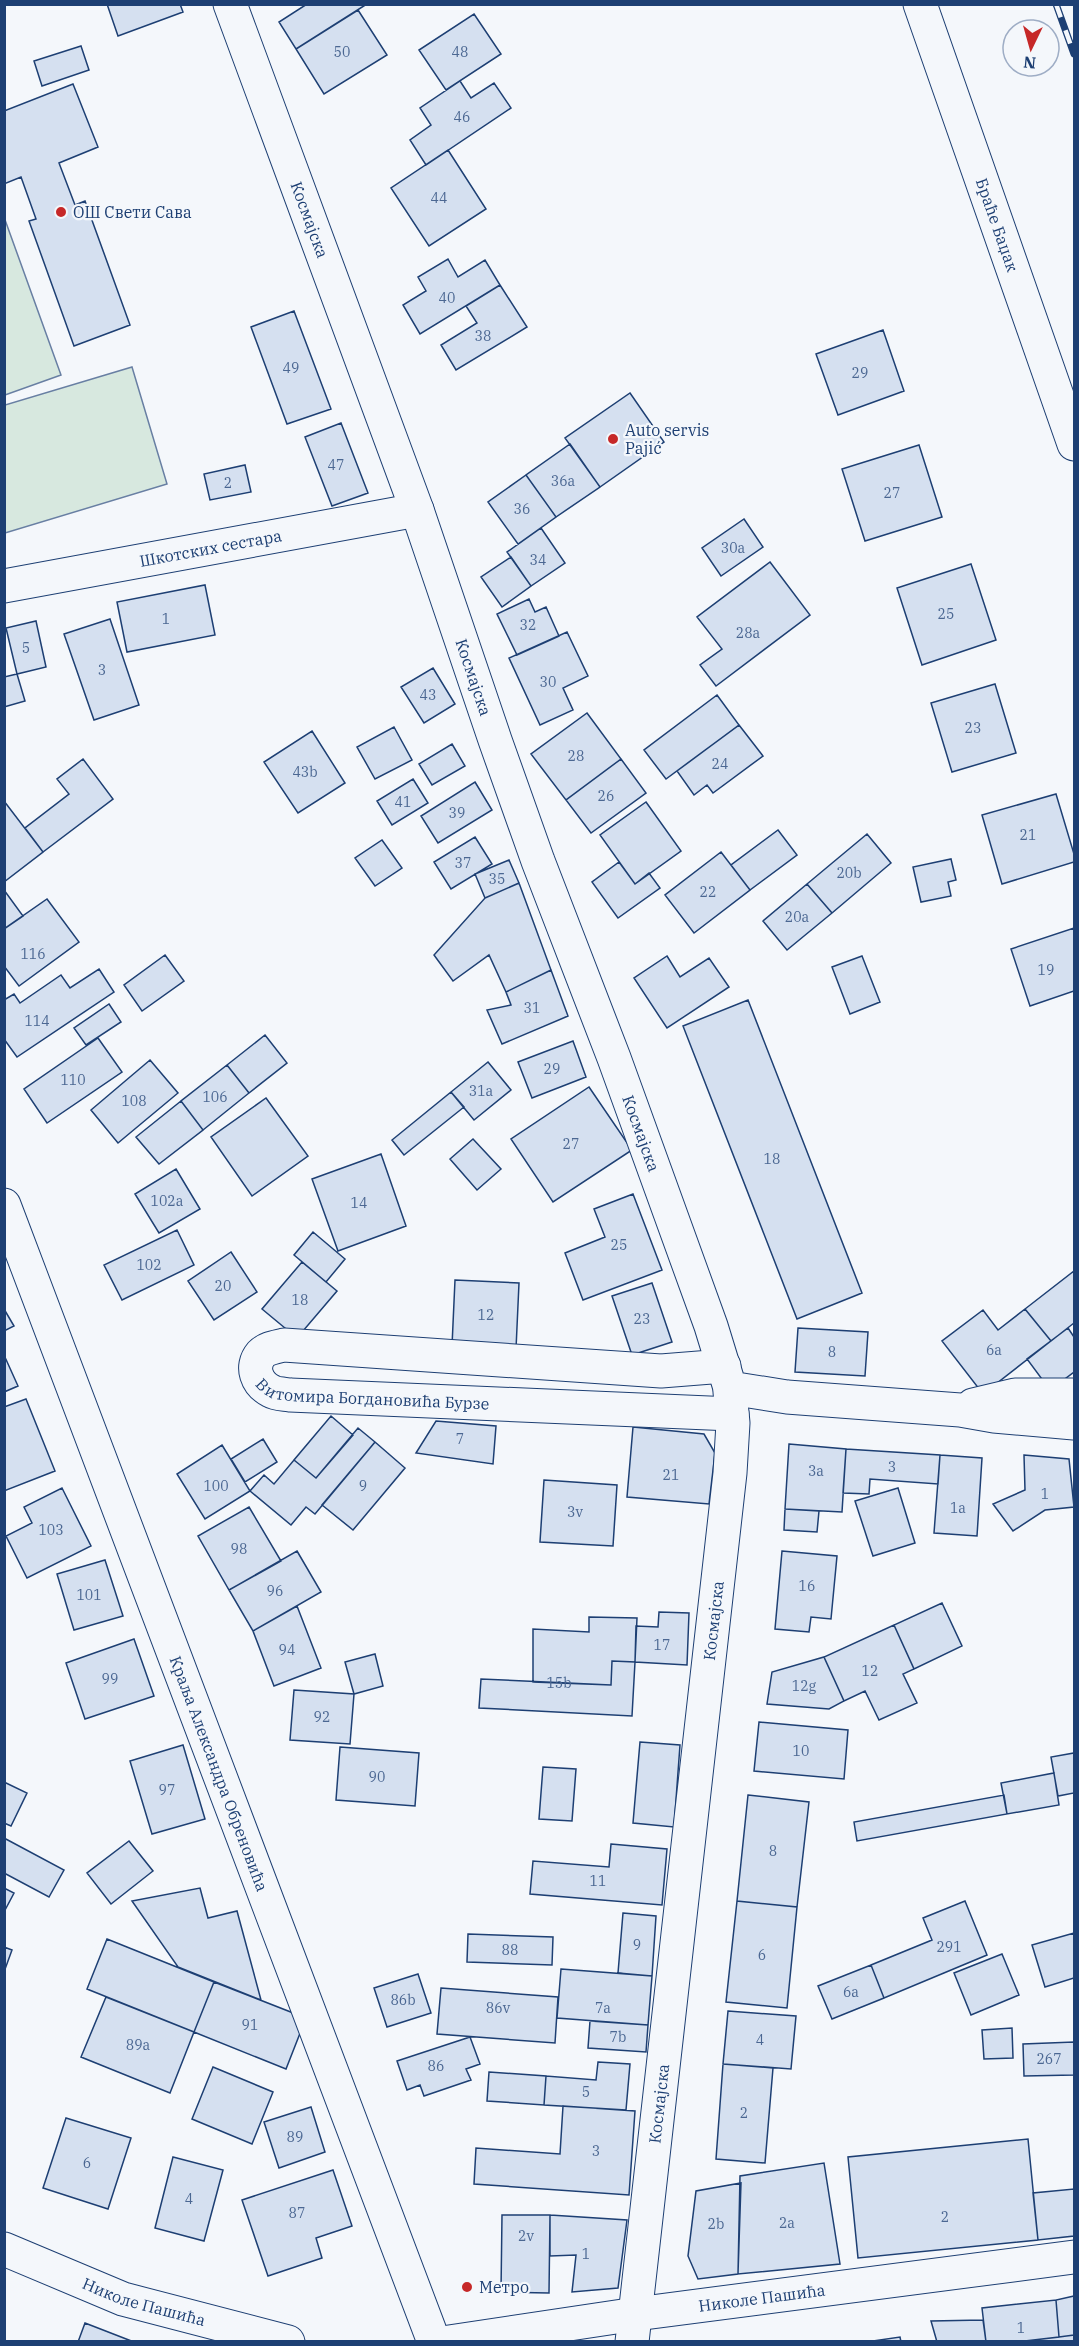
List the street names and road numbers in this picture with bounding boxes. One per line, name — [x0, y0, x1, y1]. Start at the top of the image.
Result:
street label: Браће Баџак — [972, 175, 1023, 275]
street label: Космајска — [286, 179, 333, 261]
street label: Шкотских сестара — [138, 525, 284, 571]
street label: Космајска — [451, 636, 496, 718]
street label: Космајска — [618, 1092, 664, 1175]
street label: Витомира Богдановића Бурзе — [252, 1374, 490, 1414]
street label: Космајска — [699, 1579, 728, 1661]
street label: Краља Александра Обреновића — [165, 1653, 273, 1894]
street label: Космајска — [644, 2062, 673, 2144]
street label: Николе Пашића — [79, 2273, 208, 2330]
street label: Николе Пашића — [697, 2279, 827, 2316]

